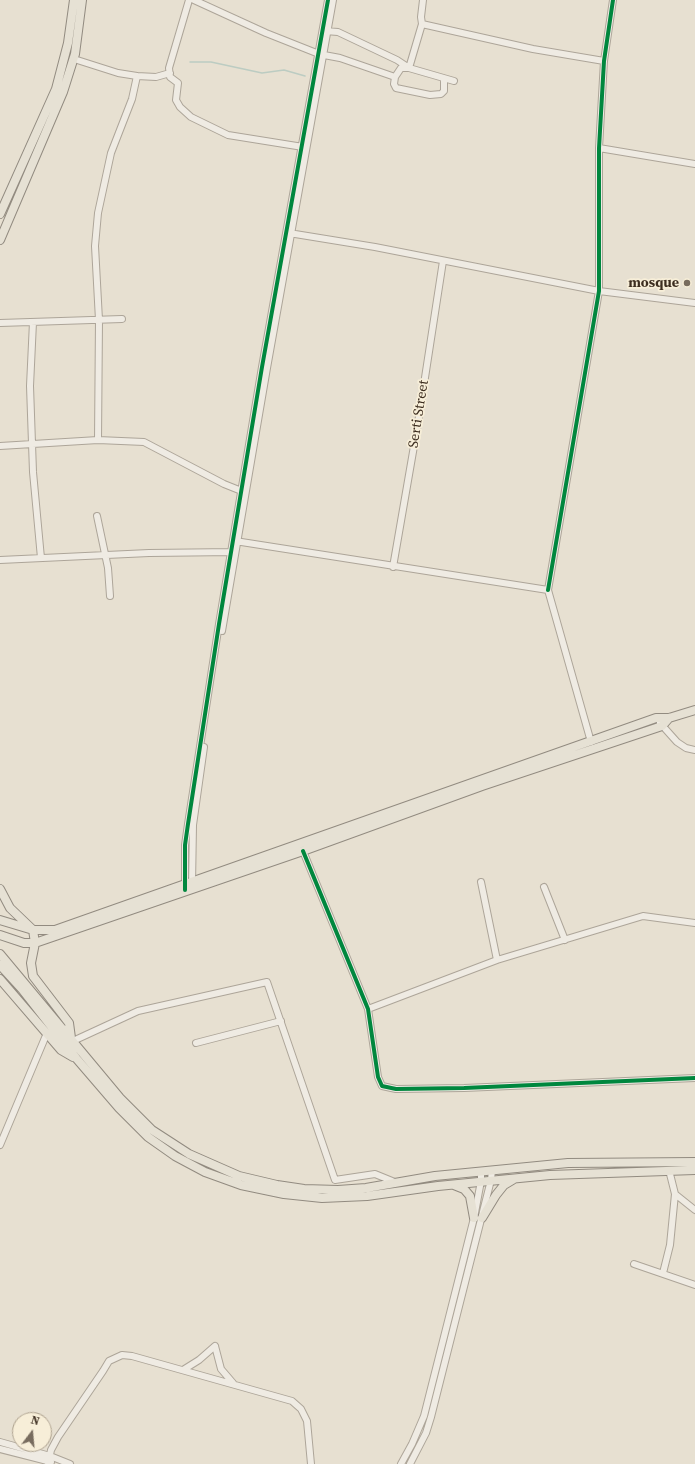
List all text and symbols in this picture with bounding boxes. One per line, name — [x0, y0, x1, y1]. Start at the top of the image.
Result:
place label: mosque — [628, 275, 679, 291]
marker: mosque — [682, 278, 692, 288]
street label: Serti Street — [405, 379, 433, 449]
north arrow — [12, 1412, 52, 1452]
text: N — [29, 1413, 41, 1429]

